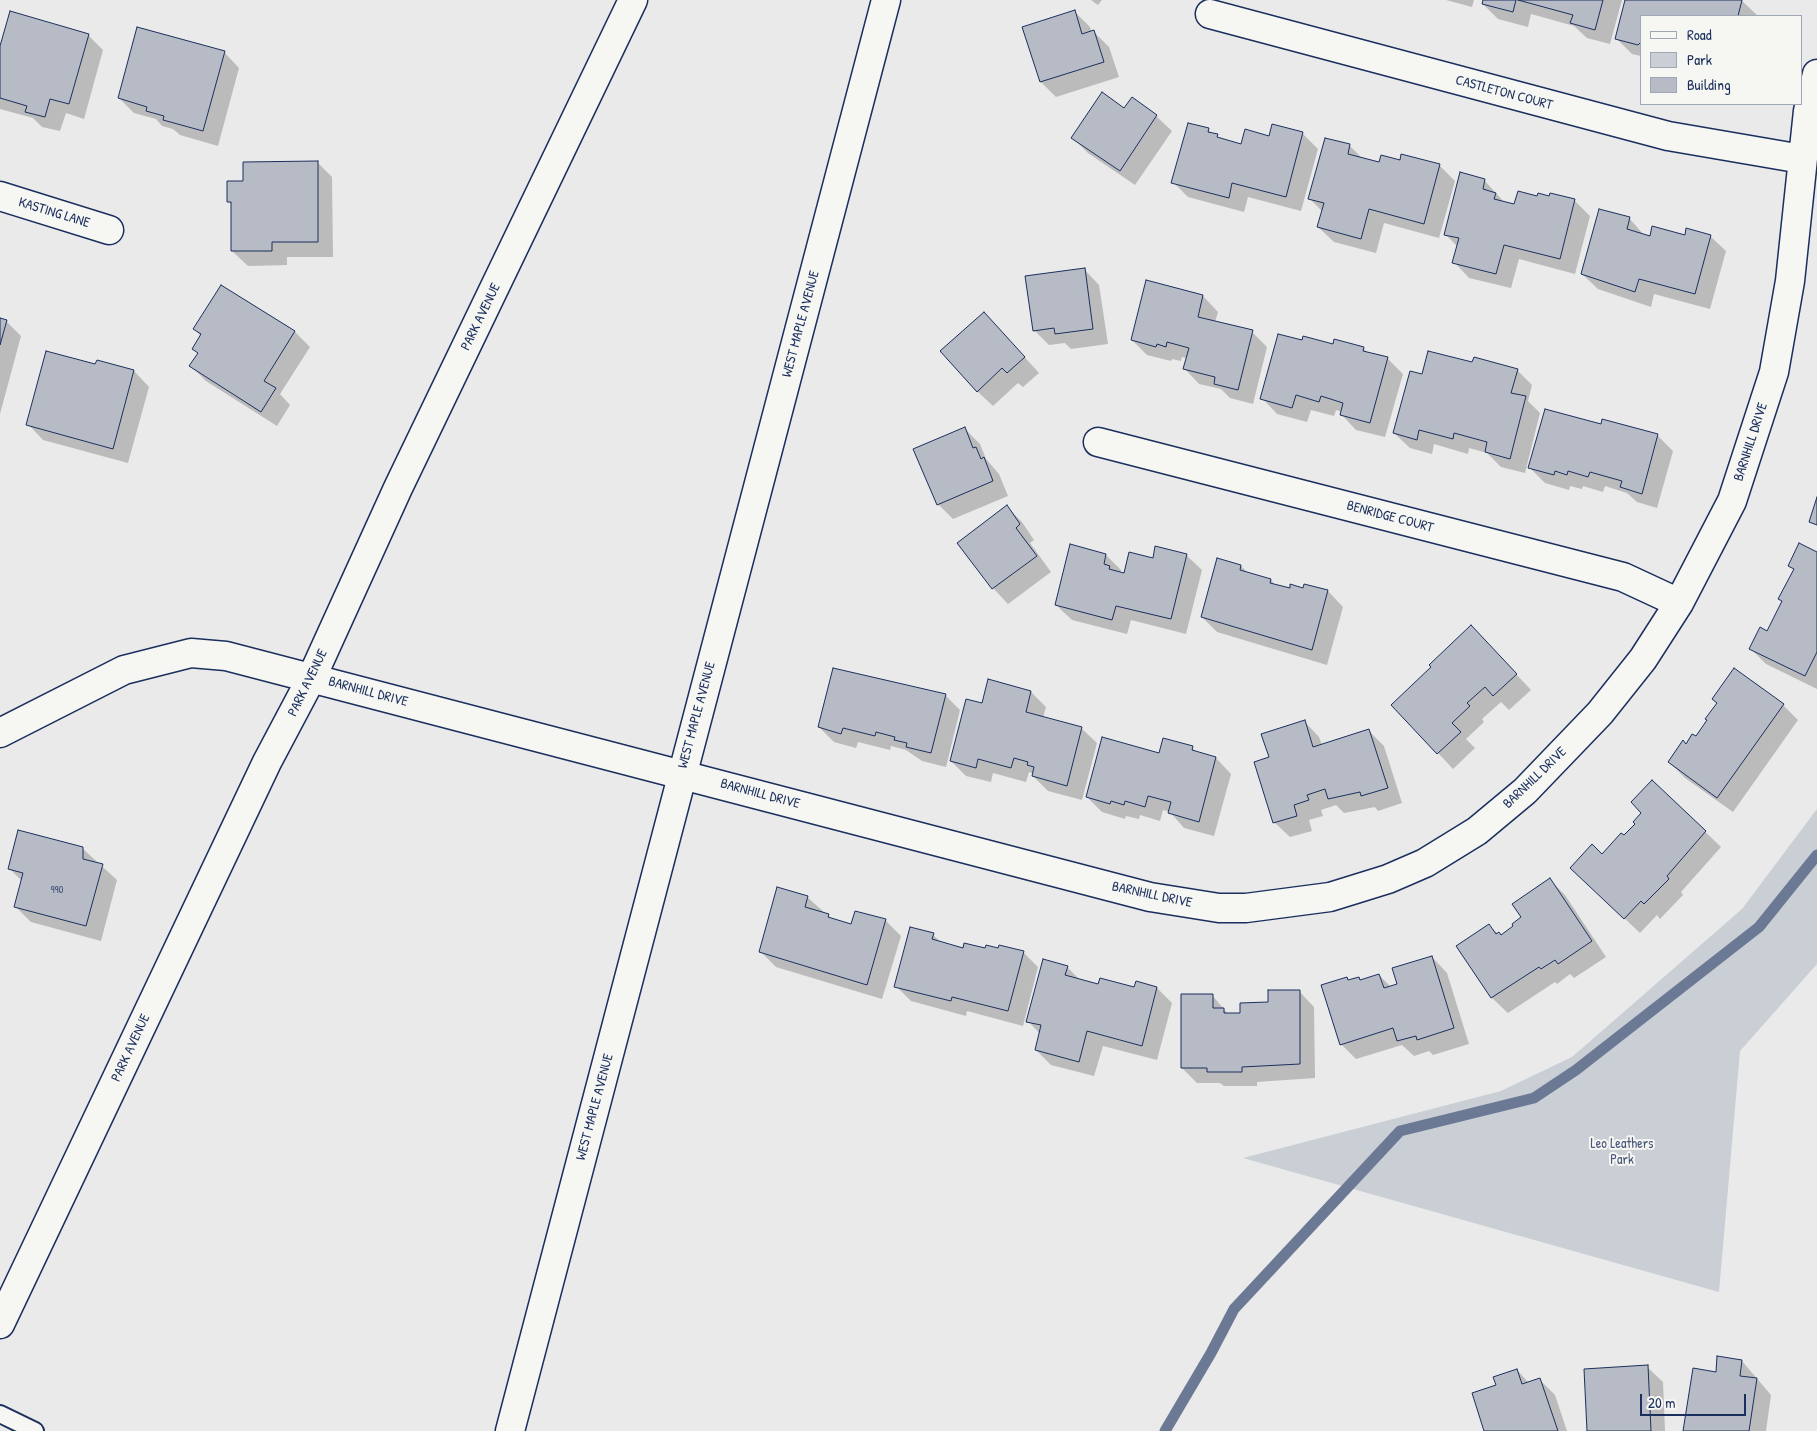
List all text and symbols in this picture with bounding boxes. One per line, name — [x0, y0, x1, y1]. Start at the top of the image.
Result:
legend — [1640, 15, 1802, 105]
text: Road — [1687, 24, 1712, 45]
text: Park — [1687, 49, 1712, 70]
street label: CASTLETON COURT — [1454, 72, 1554, 114]
text: Building — [1687, 74, 1731, 95]
street label: KASTING LANE — [16, 194, 92, 232]
street label: WEST MAPLE AVENUE — [779, 269, 823, 379]
street label: PARK AVENUE — [458, 281, 504, 353]
street label: BARNHILL DRIVE — [1730, 401, 1772, 483]
street label: BENRIDGE COURT — [1345, 497, 1435, 537]
street label: PARK AVENUE — [285, 647, 331, 719]
street label: WEST MAPLE AVENUE — [675, 660, 719, 770]
street label: BARNHILL DRIVE — [326, 673, 410, 711]
street label: BARNHILL DRIVE — [1500, 744, 1570, 812]
street label: BARNHILL DRIVE — [718, 775, 802, 813]
street label: BARNHILL DRIVE — [1110, 878, 1194, 912]
house number: 990 — [50, 883, 64, 897]
street label: PARK AVENUE — [108, 1012, 154, 1084]
street label: WEST MAPLE AVENUE — [573, 1052, 617, 1162]
park label: Leo Leathers Park — [1591, 1136, 1653, 1168]
scale bar — [1642, 1384, 1748, 1416]
text: 20 m — [1648, 1392, 1675, 1413]

